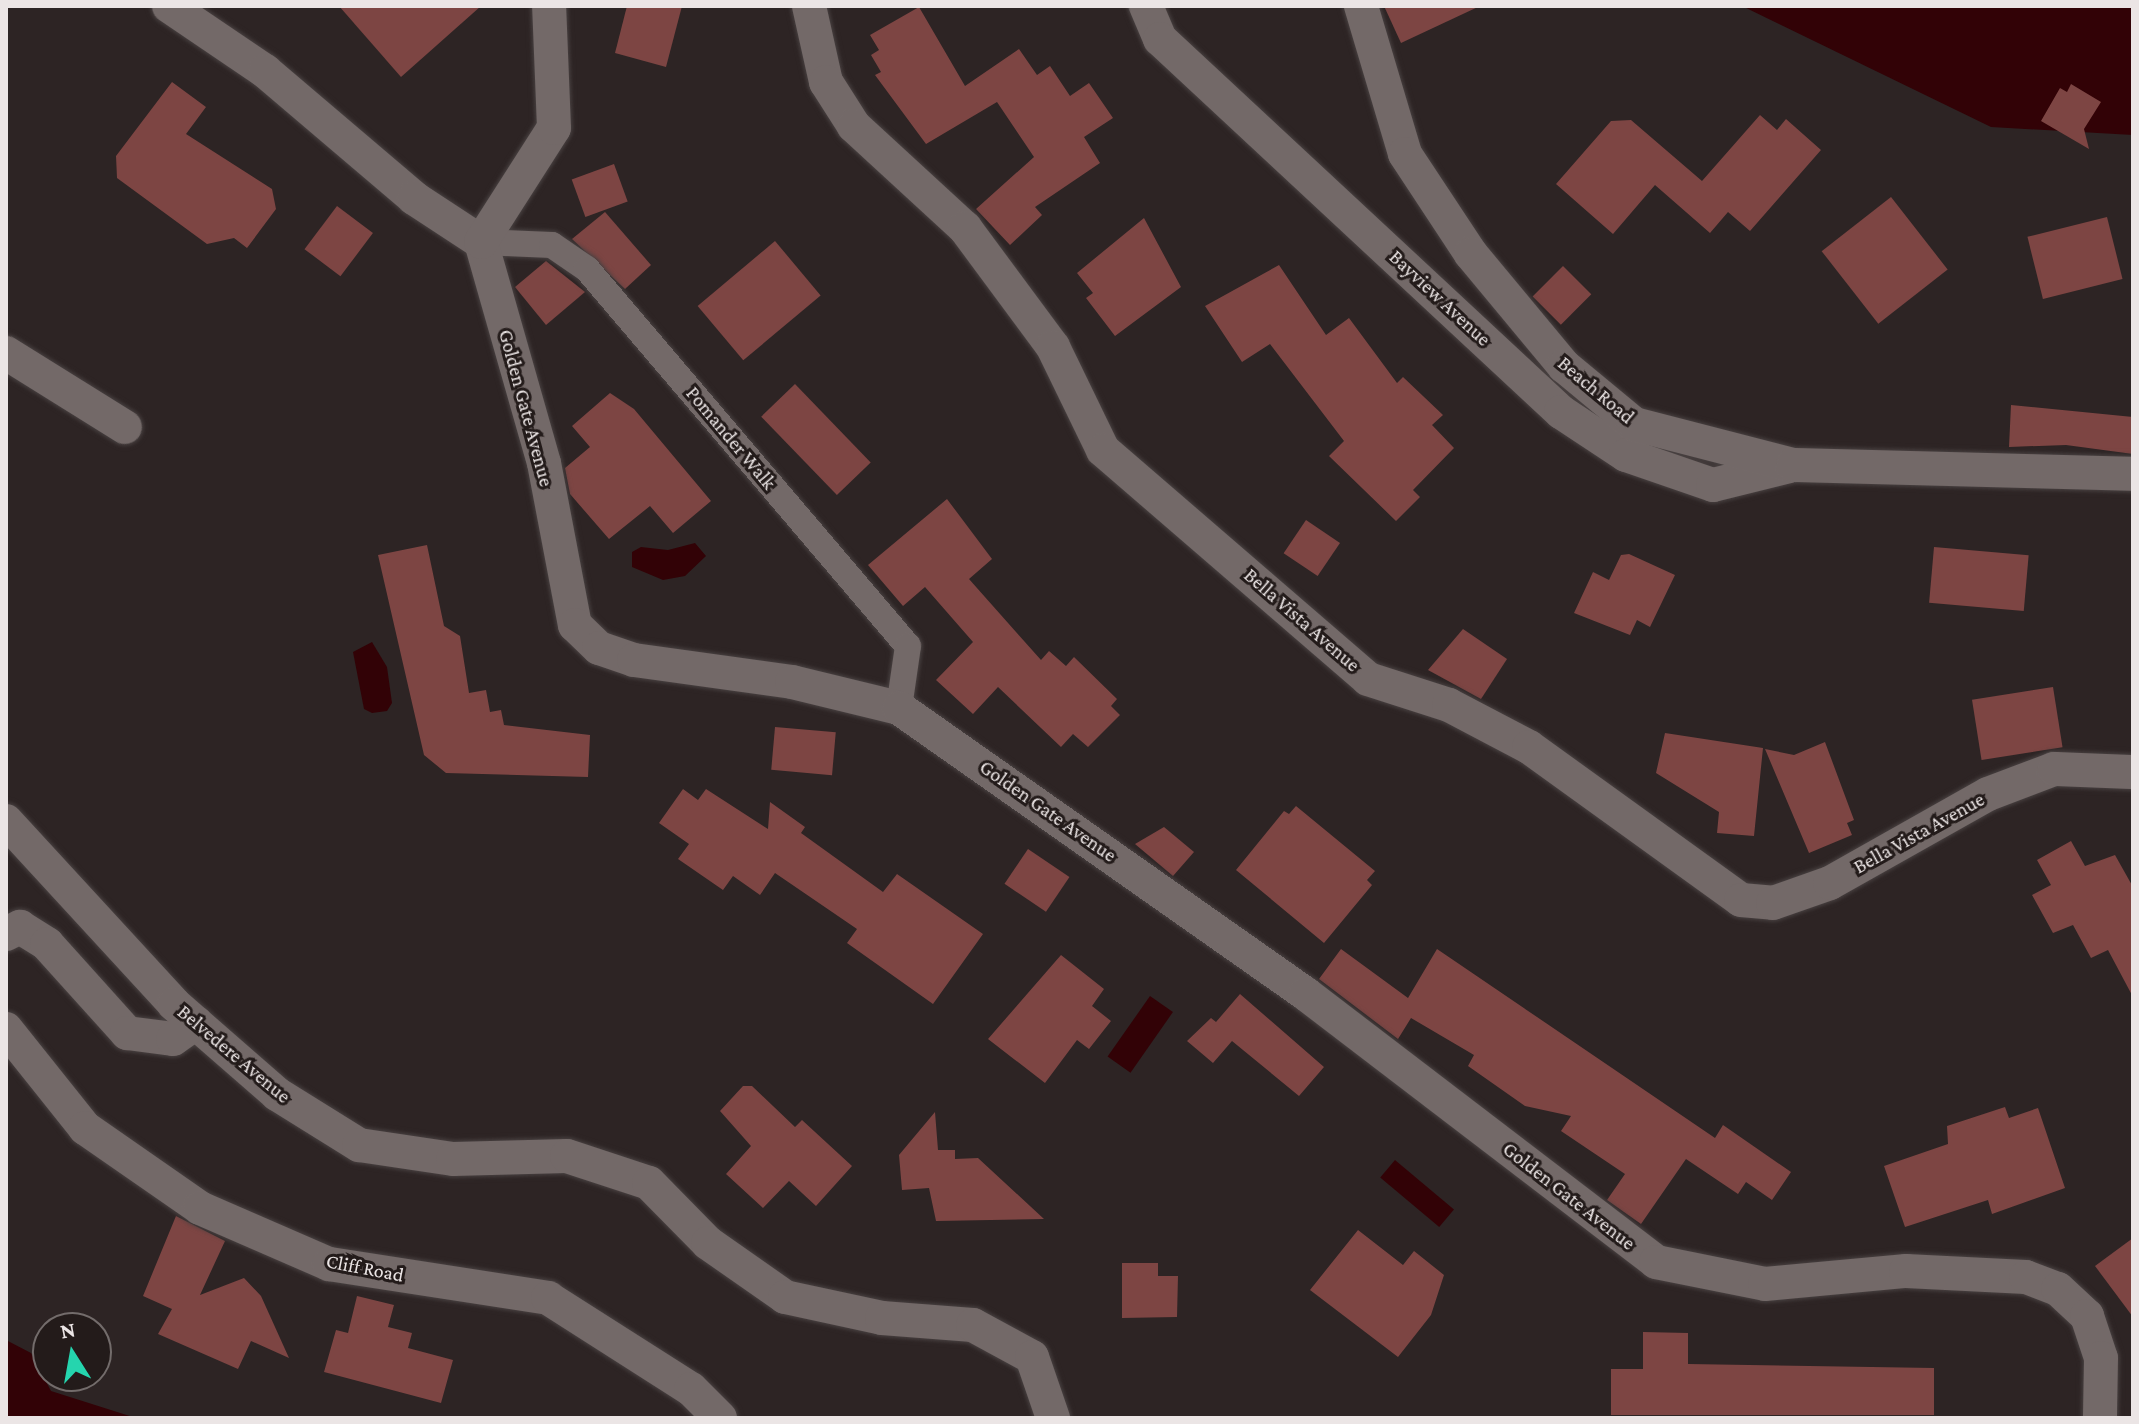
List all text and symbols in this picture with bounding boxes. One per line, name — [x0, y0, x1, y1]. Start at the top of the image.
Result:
street label: Bayview Avenue — [1384, 245, 1496, 351]
street label: Golden Gate Avenue — [494, 327, 558, 489]
street label: Beach Road — [1553, 351, 1639, 429]
street label: Pomander Walk — [681, 382, 781, 494]
street label: Bella Vista Avenue — [1239, 563, 1365, 677]
street label: Golden Gate Avenue — [975, 755, 1121, 867]
street label: Bella Vista Avenue — [1849, 787, 1989, 879]
street label: Belvedere Avenue — [173, 1000, 295, 1108]
street label: Golden Gate Avenue — [1498, 1137, 1640, 1255]
street label: Cliff Road — [324, 1249, 406, 1287]
north arrow — [32, 1312, 112, 1392]
text: N — [58, 1316, 77, 1344]

